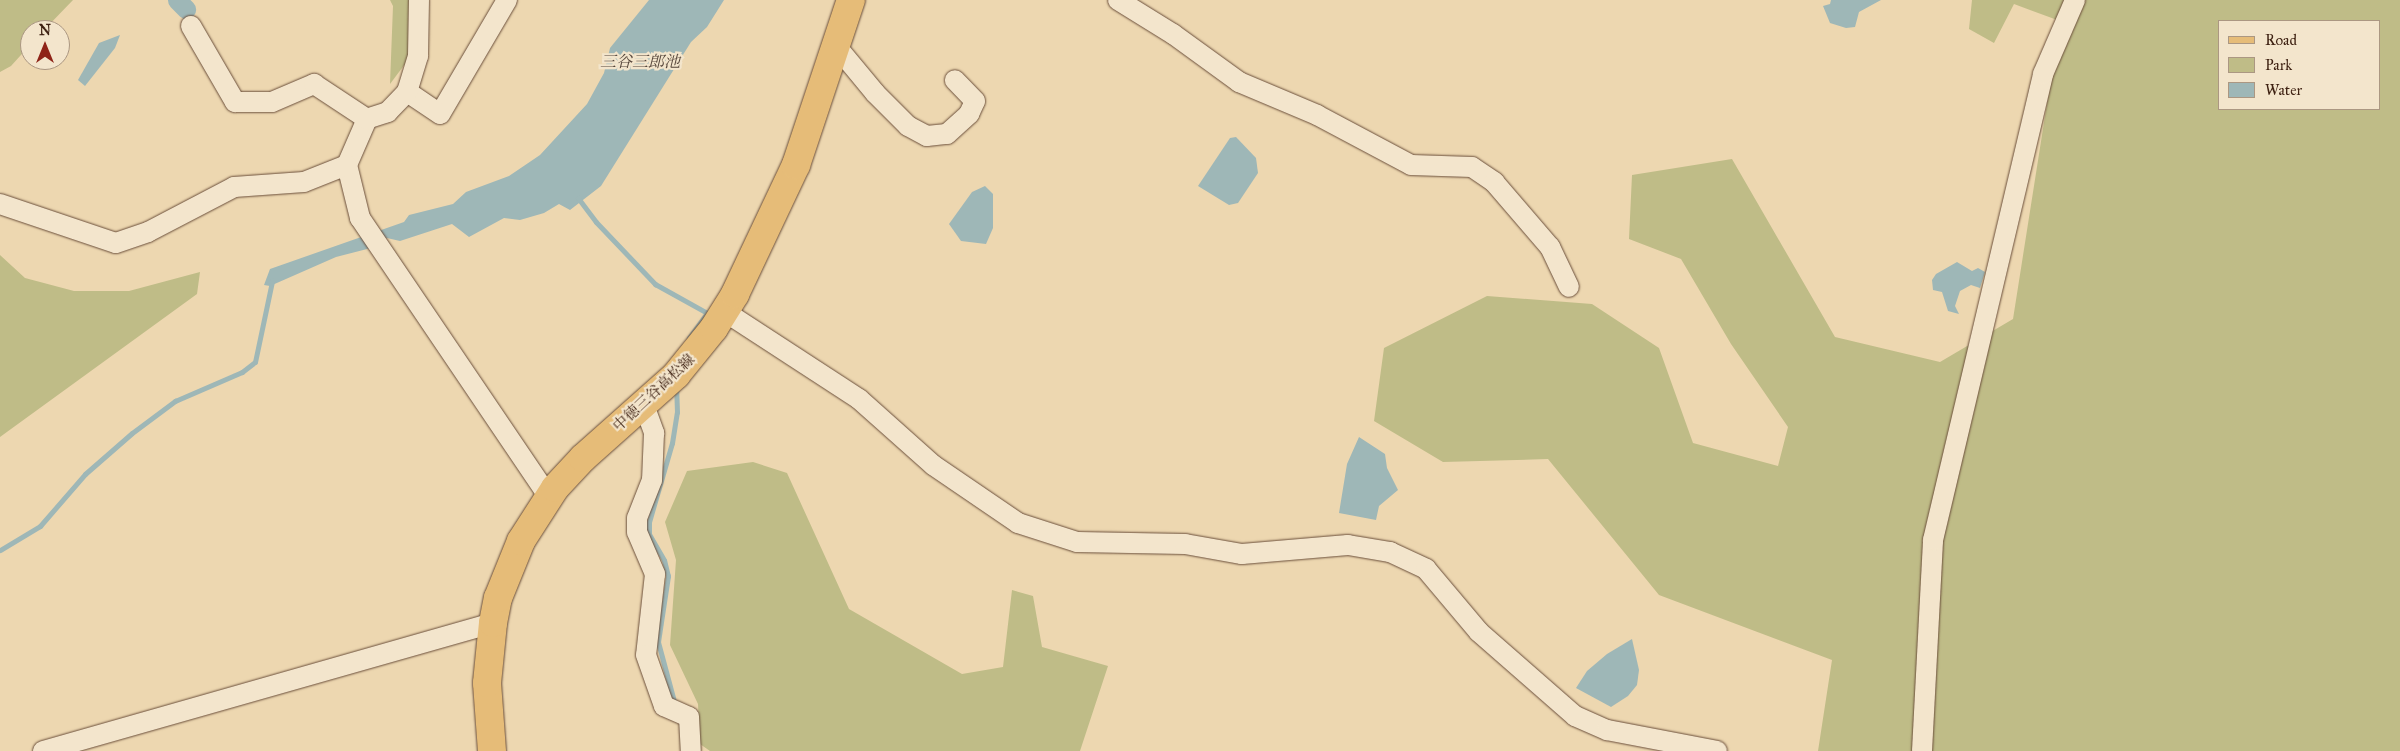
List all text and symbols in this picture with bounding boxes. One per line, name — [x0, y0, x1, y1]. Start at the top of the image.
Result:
north arrow — [20, 20, 70, 70]
legend — [2218, 20, 2380, 110]
text: N — [39, 22, 51, 39]
text: Road — [2265, 31, 2297, 49]
water label: 三谷三郎池 — [600, 52, 680, 72]
text: Park — [2265, 56, 2292, 74]
text: Water — [2265, 81, 2302, 99]
street label: 中徳三谷高松線 — [609, 351, 699, 435]

